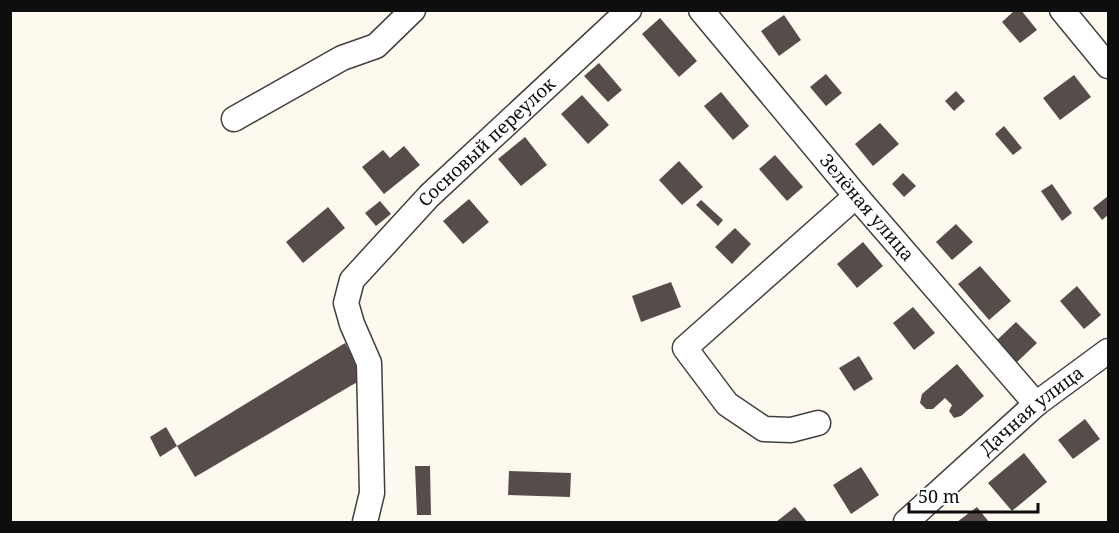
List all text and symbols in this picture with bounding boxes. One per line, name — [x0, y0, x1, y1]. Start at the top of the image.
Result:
street label: Сосновый переулок — [412, 71, 560, 211]
street label: Зелёная улица — [815, 148, 920, 266]
street label: Дачная улица — [974, 360, 1088, 460]
scale bar — [909, 476, 1038, 514]
text: 50 m — [918, 484, 960, 508]

